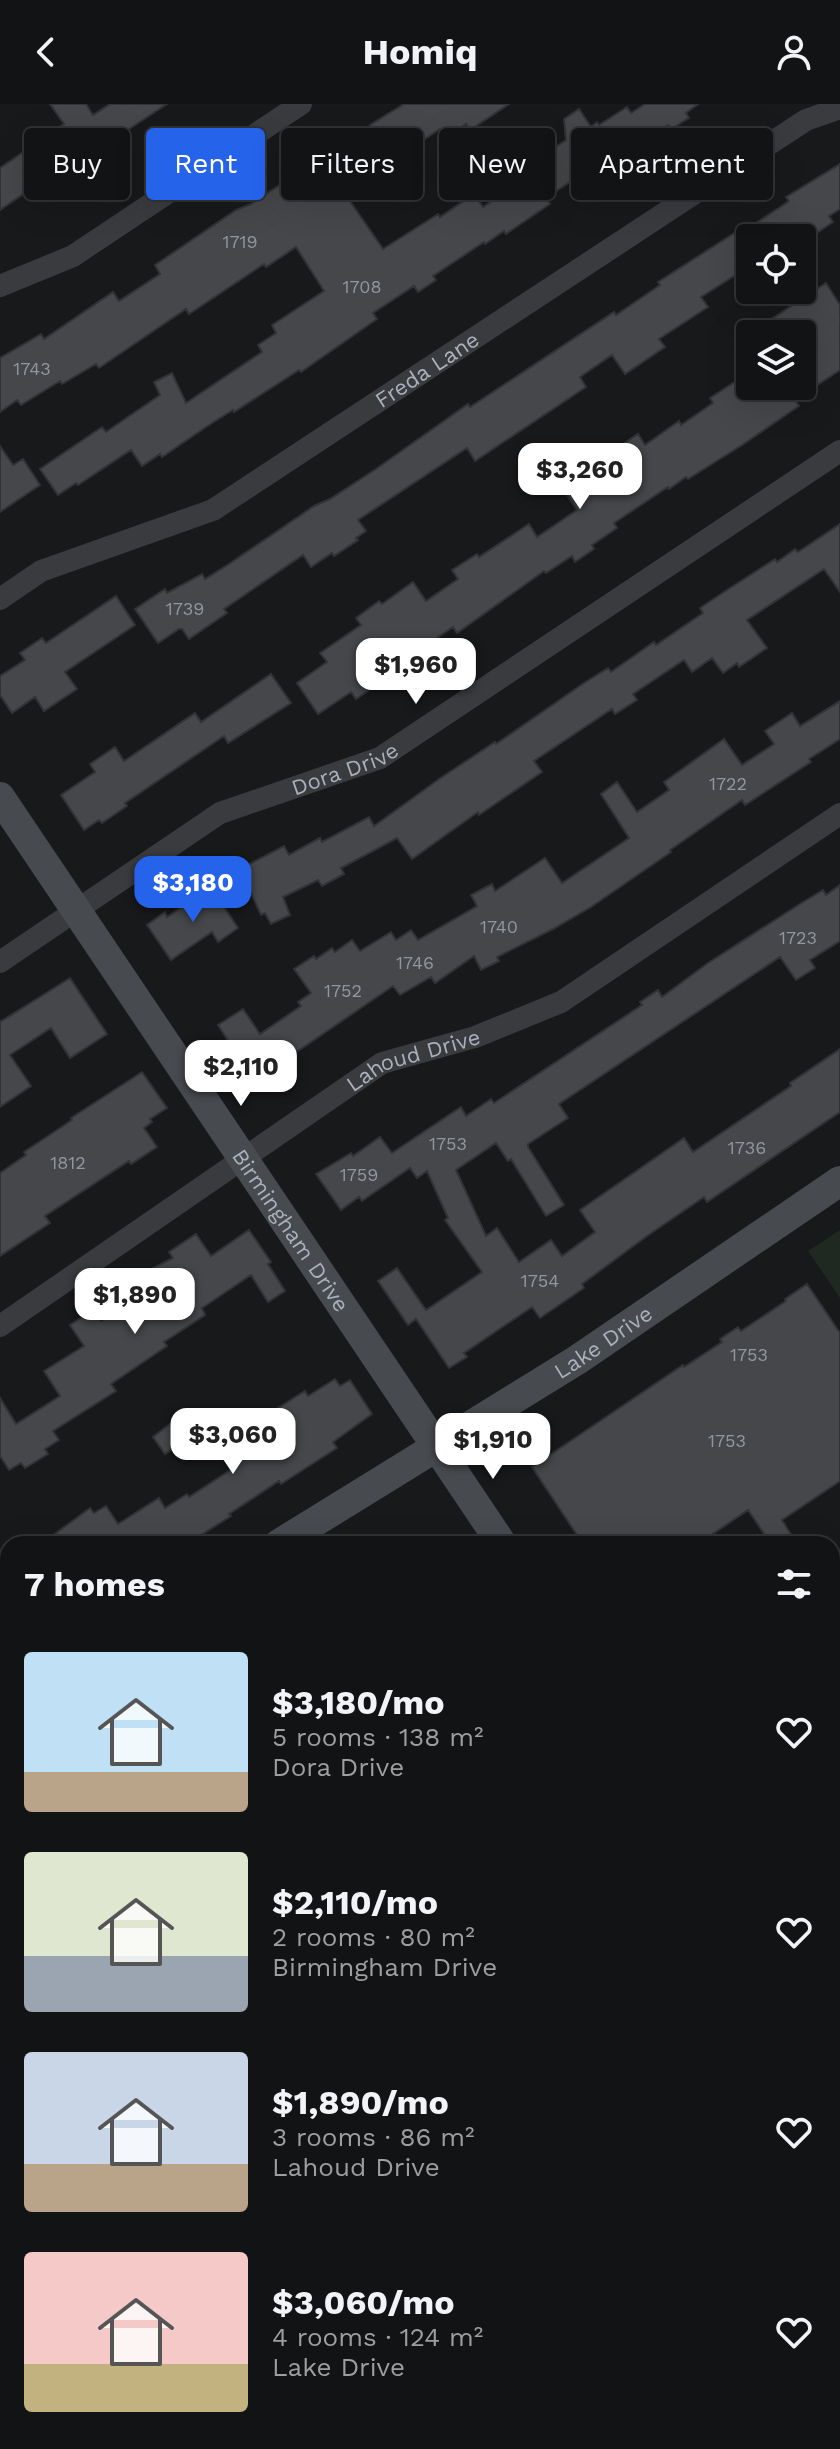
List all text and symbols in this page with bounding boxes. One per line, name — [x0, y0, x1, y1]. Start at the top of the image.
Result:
icon: back — [24, 30, 68, 74]
icon: person — [772, 30, 816, 74]
text: Homiq — [362, 31, 478, 73]
chip: Buy — [24, 128, 130, 200]
chip: Rent — [146, 128, 265, 200]
chip: Filters — [281, 128, 423, 200]
chip: New — [439, 128, 555, 200]
chip: Apartment — [571, 128, 773, 200]
map controls — [736, 224, 816, 400]
button: locate — [736, 224, 816, 304]
house number: 1719 — [222, 231, 258, 252]
house number: 1708 — [342, 276, 382, 297]
button: layers — [736, 320, 816, 400]
street label: Freda Lane — [370, 326, 483, 413]
house number: 1743 — [13, 358, 51, 379]
pin: $3,260 — [515, 443, 645, 511]
text: $3,260 — [536, 454, 624, 484]
house number: 1739 — [166, 598, 204, 619]
pin: $1,960 — [351, 638, 481, 706]
text: $1,960 — [374, 649, 458, 679]
street label: Dora Drive — [288, 737, 403, 800]
house number: 1722 — [709, 773, 747, 794]
pin: $3,180 — [128, 856, 258, 924]
text: $3,180 — [152, 867, 234, 897]
house number: 1740 — [480, 916, 518, 937]
house number: 1723 — [779, 927, 817, 948]
house number: 1746 — [396, 952, 434, 973]
house number: 1752 — [324, 980, 362, 1001]
street label: Lahoud Drive — [341, 1024, 483, 1096]
pin: $2,110 — [176, 1040, 306, 1108]
text: $2,110 — [203, 1051, 279, 1081]
house number: 1753 — [429, 1133, 467, 1154]
house number: 1736 — [728, 1137, 766, 1158]
street label: Birmingham Drive — [228, 1144, 355, 1316]
house number: 1812 — [50, 1152, 86, 1173]
house number: 1759 — [340, 1164, 378, 1185]
pin: $1,890 — [70, 1268, 200, 1336]
house number: 1754 — [521, 1270, 559, 1291]
text: $1,890 — [93, 1279, 177, 1309]
street label: Lake Drive — [550, 1300, 657, 1384]
house number: 1753 — [730, 1344, 768, 1365]
pin: $3,060 — [168, 1408, 298, 1476]
pin: $1,910 — [428, 1413, 558, 1481]
text: $3,060 — [189, 1419, 277, 1449]
text: $1,910 — [453, 1424, 533, 1454]
house number: 1753 — [708, 1430, 746, 1451]
icon: filters — [772, 1562, 816, 1606]
text: 7 homes — [24, 1564, 165, 1604]
text: $3,180/mo — [272, 1682, 445, 1722]
icon: home — [88, 1684, 184, 1780]
icon: heart — [772, 1710, 816, 1754]
text: 5 rooms · 138 m² — [272, 1722, 483, 1752]
text: Dora Drive — [272, 1752, 404, 1782]
text: $2,110/mo — [272, 1882, 438, 1922]
icon: home — [88, 1884, 184, 1980]
icon: heart — [772, 1910, 816, 1954]
text: 2 rooms · 80 m² — [272, 1922, 475, 1952]
text: Birmingham Drive — [272, 1952, 497, 1982]
text: $1,890/mo — [272, 2082, 449, 2122]
icon: home — [88, 2084, 184, 2180]
icon: heart — [772, 2110, 816, 2154]
text: 3 rooms · 86 m² — [272, 2122, 474, 2152]
text: Lahoud Drive — [272, 2152, 440, 2182]
text: $3,060/mo — [272, 2282, 455, 2322]
icon: home — [88, 2284, 184, 2380]
icon: heart — [772, 2310, 816, 2354]
text: 4 rooms · 124 m² — [272, 2322, 483, 2352]
text: Lake Drive — [272, 2352, 405, 2382]

